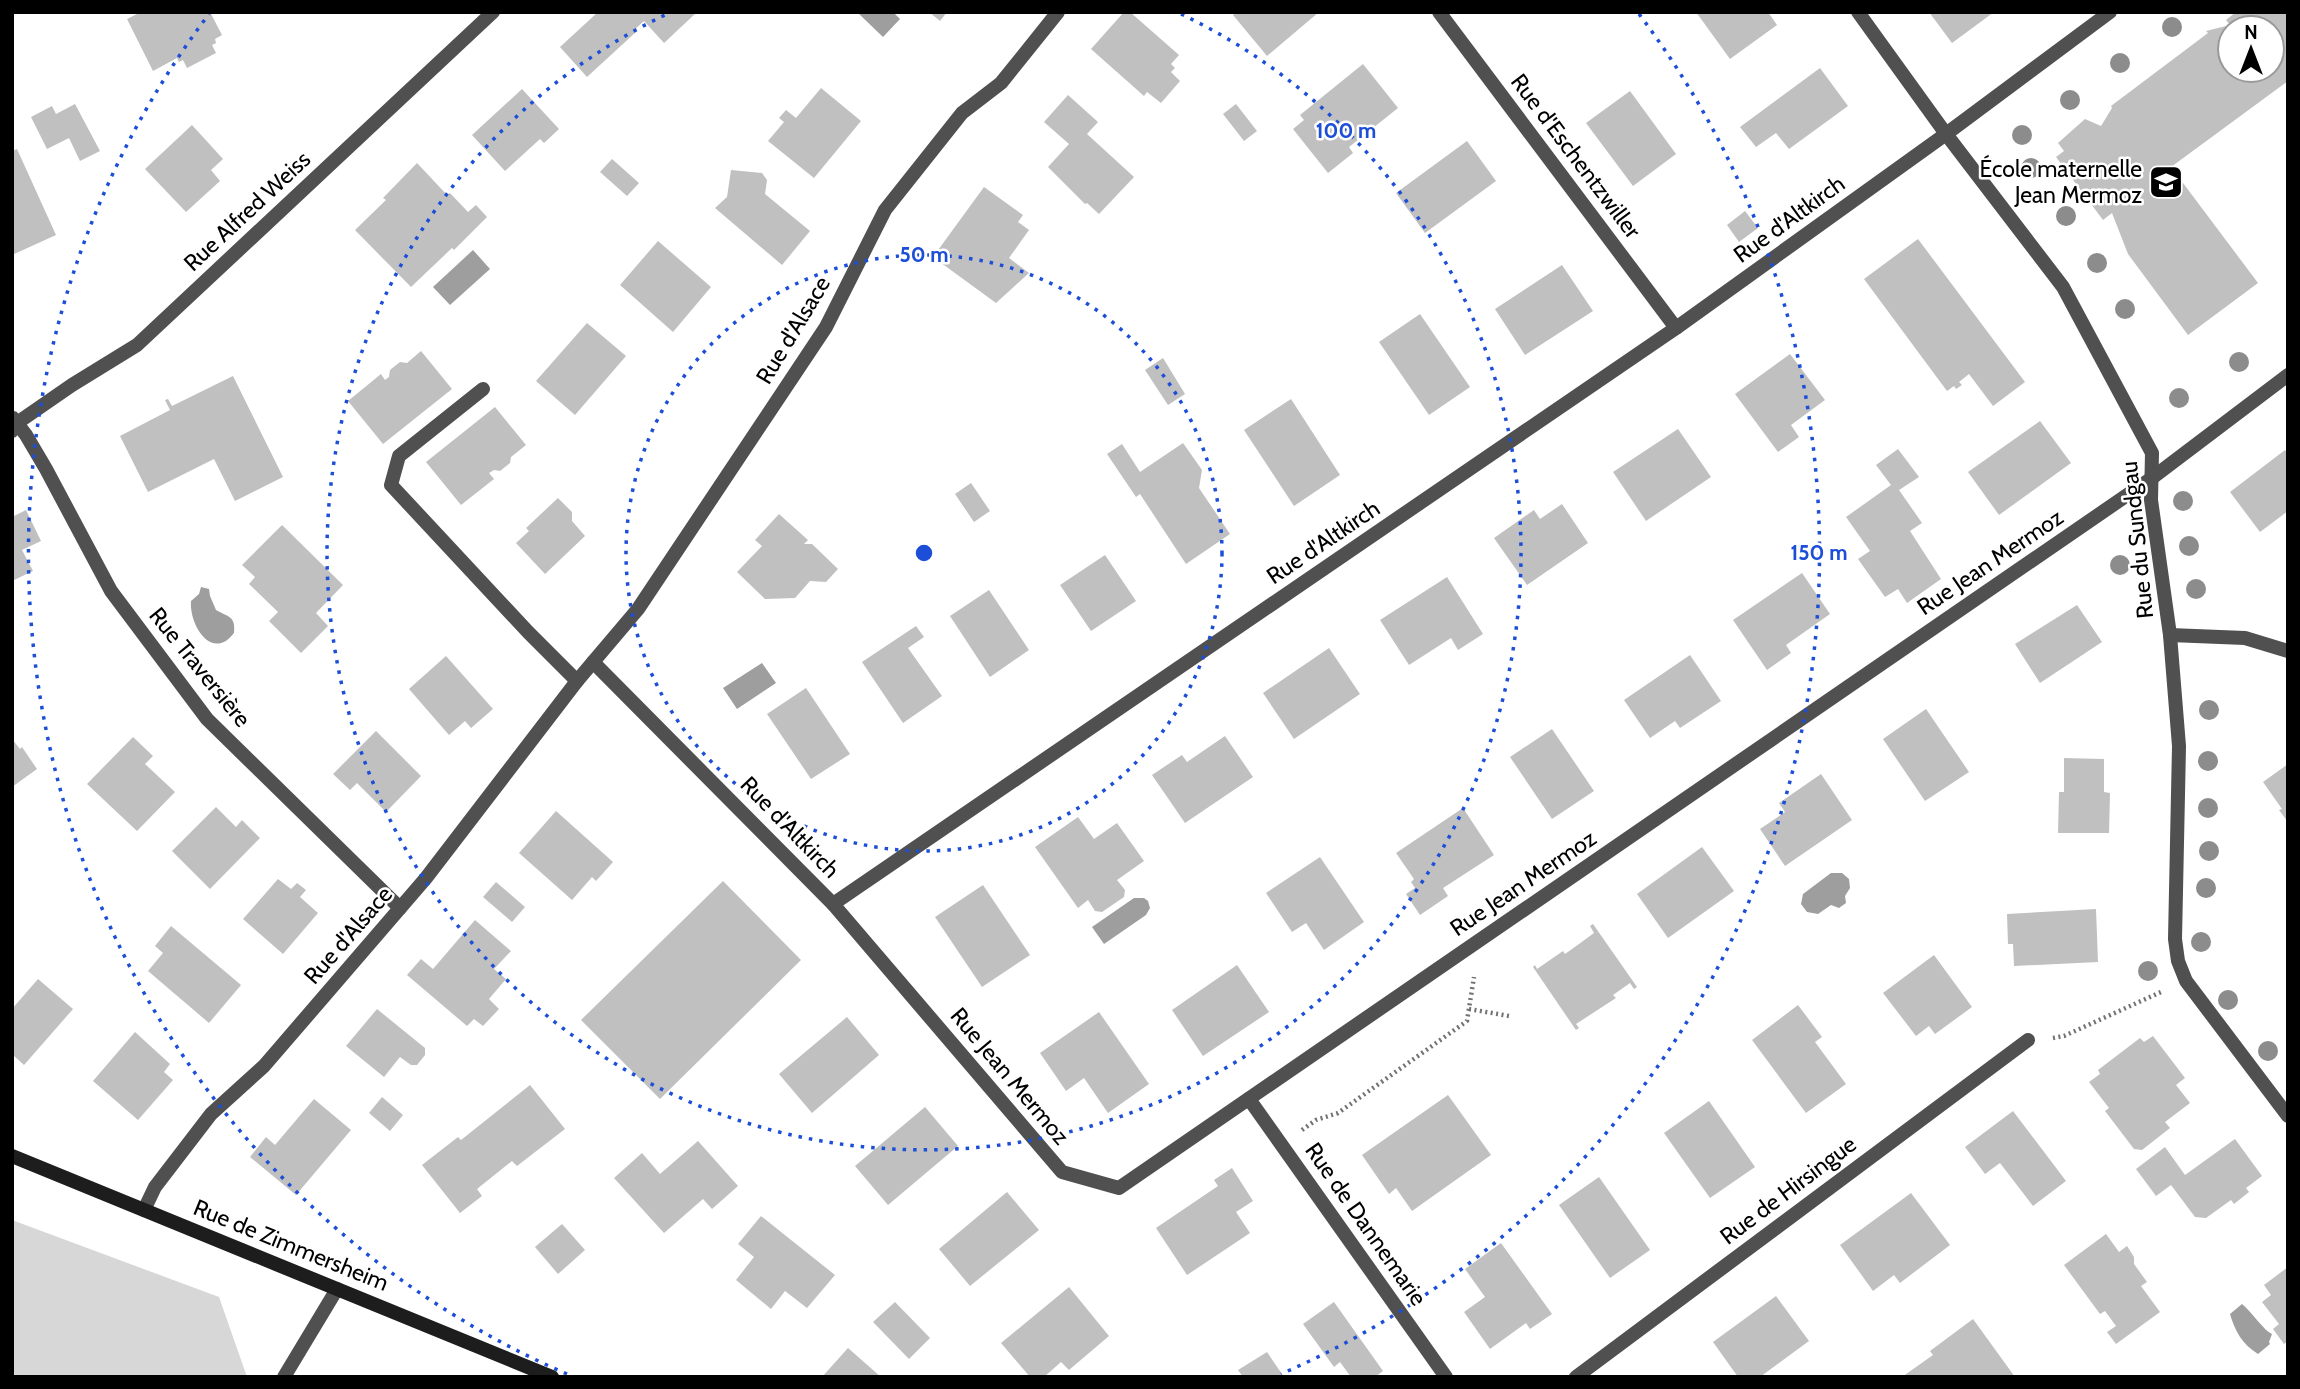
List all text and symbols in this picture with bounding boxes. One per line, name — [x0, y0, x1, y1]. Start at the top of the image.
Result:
north arrow — [2216, 14, 2286, 84]
text: N — [2244, 21, 2258, 44]
street label: Rue d'Eschentzwiller — [1505, 68, 1647, 244]
text: 100 m — [1316, 118, 1376, 143]
street label: Rue Alfred Weiss — [178, 145, 316, 277]
place label: École maternelle Jean Mermoz — [1980, 154, 2142, 209]
school or university icon: École maternelle Jean Mermoz — [2147, 163, 2185, 201]
street label: Rue d'Altkirch — [1728, 169, 1850, 269]
text: 50 m — [899, 242, 949, 267]
street label: Rue d'Alsace — [750, 271, 836, 389]
street label: Rue du Sundgau — [2115, 460, 2159, 620]
street label: Rue d'Altkirch — [1261, 494, 1385, 590]
street label: Rue Jean Mermoz — [1912, 503, 2068, 621]
text: 150 m — [1791, 540, 1847, 565]
centre of rings — [912, 541, 936, 565]
street label: Rue Traversière — [143, 602, 257, 733]
street label: Rue d'Altkirch — [735, 770, 845, 884]
street label: Rue Jean Mermoz — [1445, 824, 1601, 942]
street label: Rue d'Alsace — [298, 880, 398, 990]
street label: Rue Jean Mermoz — [945, 1002, 1075, 1150]
street label: Rue de Hirsingue — [1714, 1130, 1862, 1250]
street label: Rue de Dannemarie — [1299, 1137, 1433, 1311]
street label: Rue de Zimmersheim — [189, 1193, 393, 1297]

